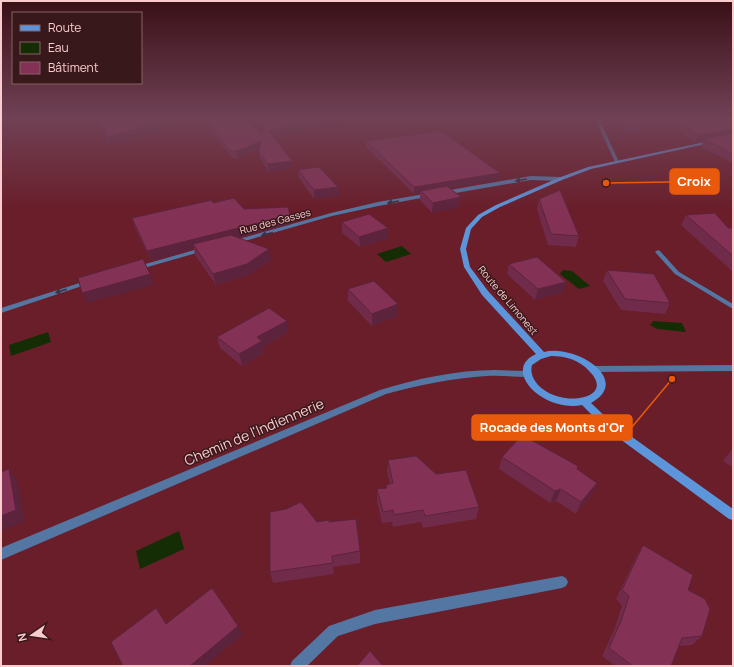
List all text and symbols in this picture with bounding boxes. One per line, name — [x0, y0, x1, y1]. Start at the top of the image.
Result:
legend — [12, 12, 142, 84]
text: Route — [48, 19, 81, 36]
text: Eau — [48, 39, 69, 56]
text: Bâtiment — [48, 59, 99, 76]
callout: Croix — [670, 169, 719, 194]
text: Croix — [677, 172, 712, 190]
one-way arrow — [515, 177, 527, 183]
one-way arrow — [387, 199, 399, 205]
street label: Rue des Gasses — [238, 205, 312, 237]
one-way arrow — [261, 231, 273, 237]
street label: Route de Limonest — [475, 262, 541, 338]
one-way arrow — [54, 288, 66, 294]
street label: Chemin de l'Indiennerie — [181, 393, 327, 470]
callout: Rocade des Monts d'Or — [472, 415, 632, 440]
text: Rocade des Monts d'Or — [480, 418, 624, 436]
north arrow — [12, 615, 52, 655]
text: N — [14, 632, 30, 643]

